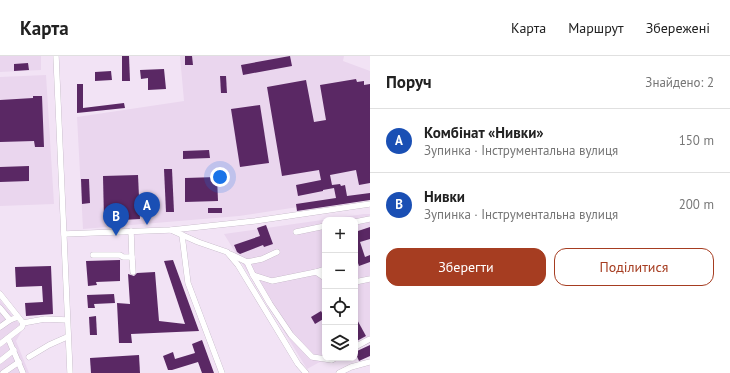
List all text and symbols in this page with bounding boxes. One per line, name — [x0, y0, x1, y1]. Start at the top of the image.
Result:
text: Карта — [20, 16, 69, 40]
text: Карта — [511, 19, 546, 37]
text: Маршрут — [568, 19, 624, 37]
text: Збережені — [646, 19, 710, 37]
text: Поруч — [386, 71, 432, 93]
text: Знайдено: 2 — [645, 74, 714, 91]
text: Комбінат «Нивки» — [424, 123, 544, 142]
text: A — [395, 132, 403, 149]
text: 150 m — [679, 132, 714, 149]
text: Зупинка · Інструментальна вулиця — [424, 142, 618, 159]
your location — [210, 167, 230, 187]
text: Нивки — [424, 187, 465, 206]
pin: A — [134, 192, 160, 225]
text: B — [395, 196, 403, 213]
text: 200 m — [679, 196, 714, 213]
pin: B — [103, 203, 129, 236]
text: Зупинка · Інструментальна вулиця — [424, 206, 618, 223]
map controls — [322, 217, 358, 361]
button: + — [322, 217, 358, 253]
button: Зберегти — [386, 248, 546, 286]
button: Поділитися — [554, 248, 714, 286]
button: − — [322, 253, 358, 289]
button: locate — [322, 289, 358, 325]
button: layers — [322, 325, 358, 361]

